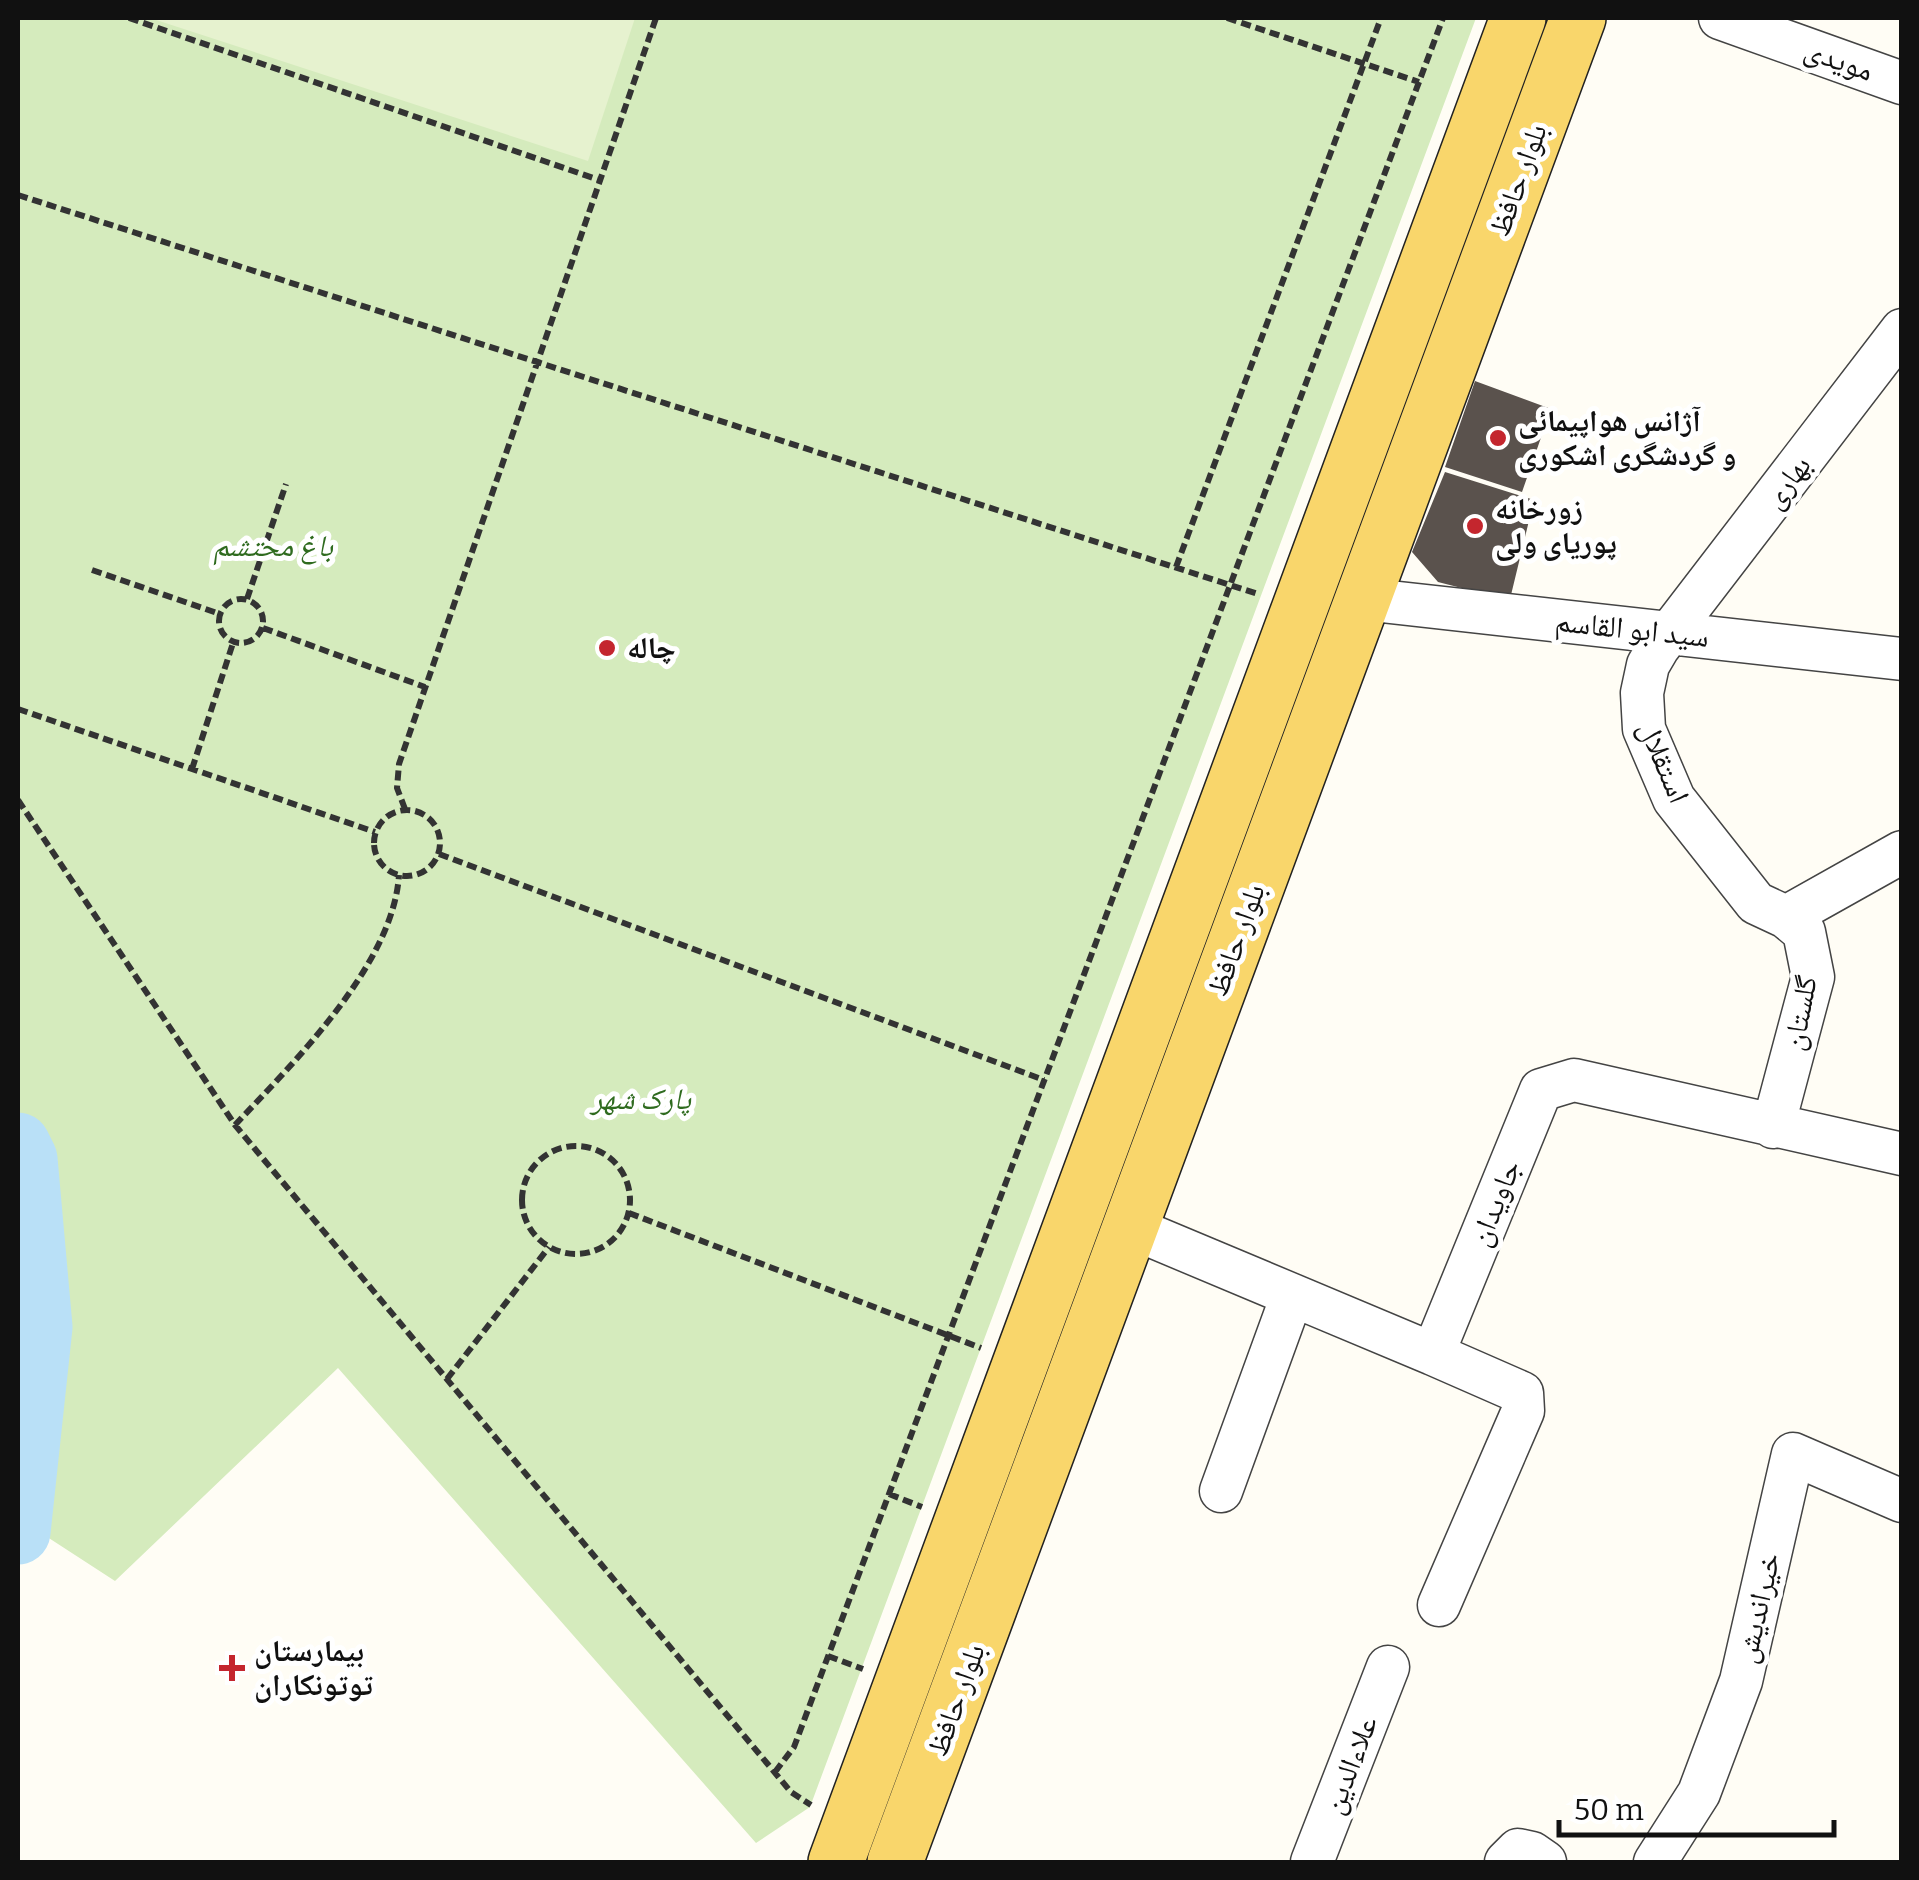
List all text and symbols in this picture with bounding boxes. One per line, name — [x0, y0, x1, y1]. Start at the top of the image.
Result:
street label: مویدی — [1800, 31, 1878, 89]
street label: بلوار حافظ — [1481, 119, 1555, 241]
place label: آژانس هواپیمائی و گردشگری اشکوری — [1518, 403, 1736, 473]
marker: آژانس هواپیمائی و گردشگری اشکوری — [1487, 427, 1509, 449]
street label: بهاری — [1755, 448, 1819, 516]
place label: زورخانه پوریای ولی — [1495, 491, 1617, 561]
marker: زورخانه پوریای ولی — [1464, 515, 1486, 537]
park label: باغ محتشم — [213, 528, 334, 566]
street label: سید ابو القاسم — [1553, 603, 1711, 657]
place label: چاله — [627, 630, 676, 666]
marker: چاله — [596, 637, 618, 659]
street label: استقلال — [1631, 716, 1697, 808]
street label: بلوار حافظ — [1199, 879, 1273, 1001]
street label: گلستان — [1775, 972, 1825, 1054]
park label: پارک شهر — [589, 1081, 692, 1117]
street label: جاویدان — [1461, 1155, 1529, 1251]
street label: خیراندیش — [1728, 1549, 1788, 1667]
place label: بیمارستان توتونکاران — [254, 1633, 373, 1703]
street label: بلوار حافظ — [919, 1639, 993, 1761]
marker: بیمارستان توتونکاران — [219, 1655, 245, 1681]
street label: علاءالدین — [1315, 1711, 1385, 1819]
scale bar — [1559, 1775, 1834, 1837]
text: 50 m — [1574, 1792, 1644, 1828]

